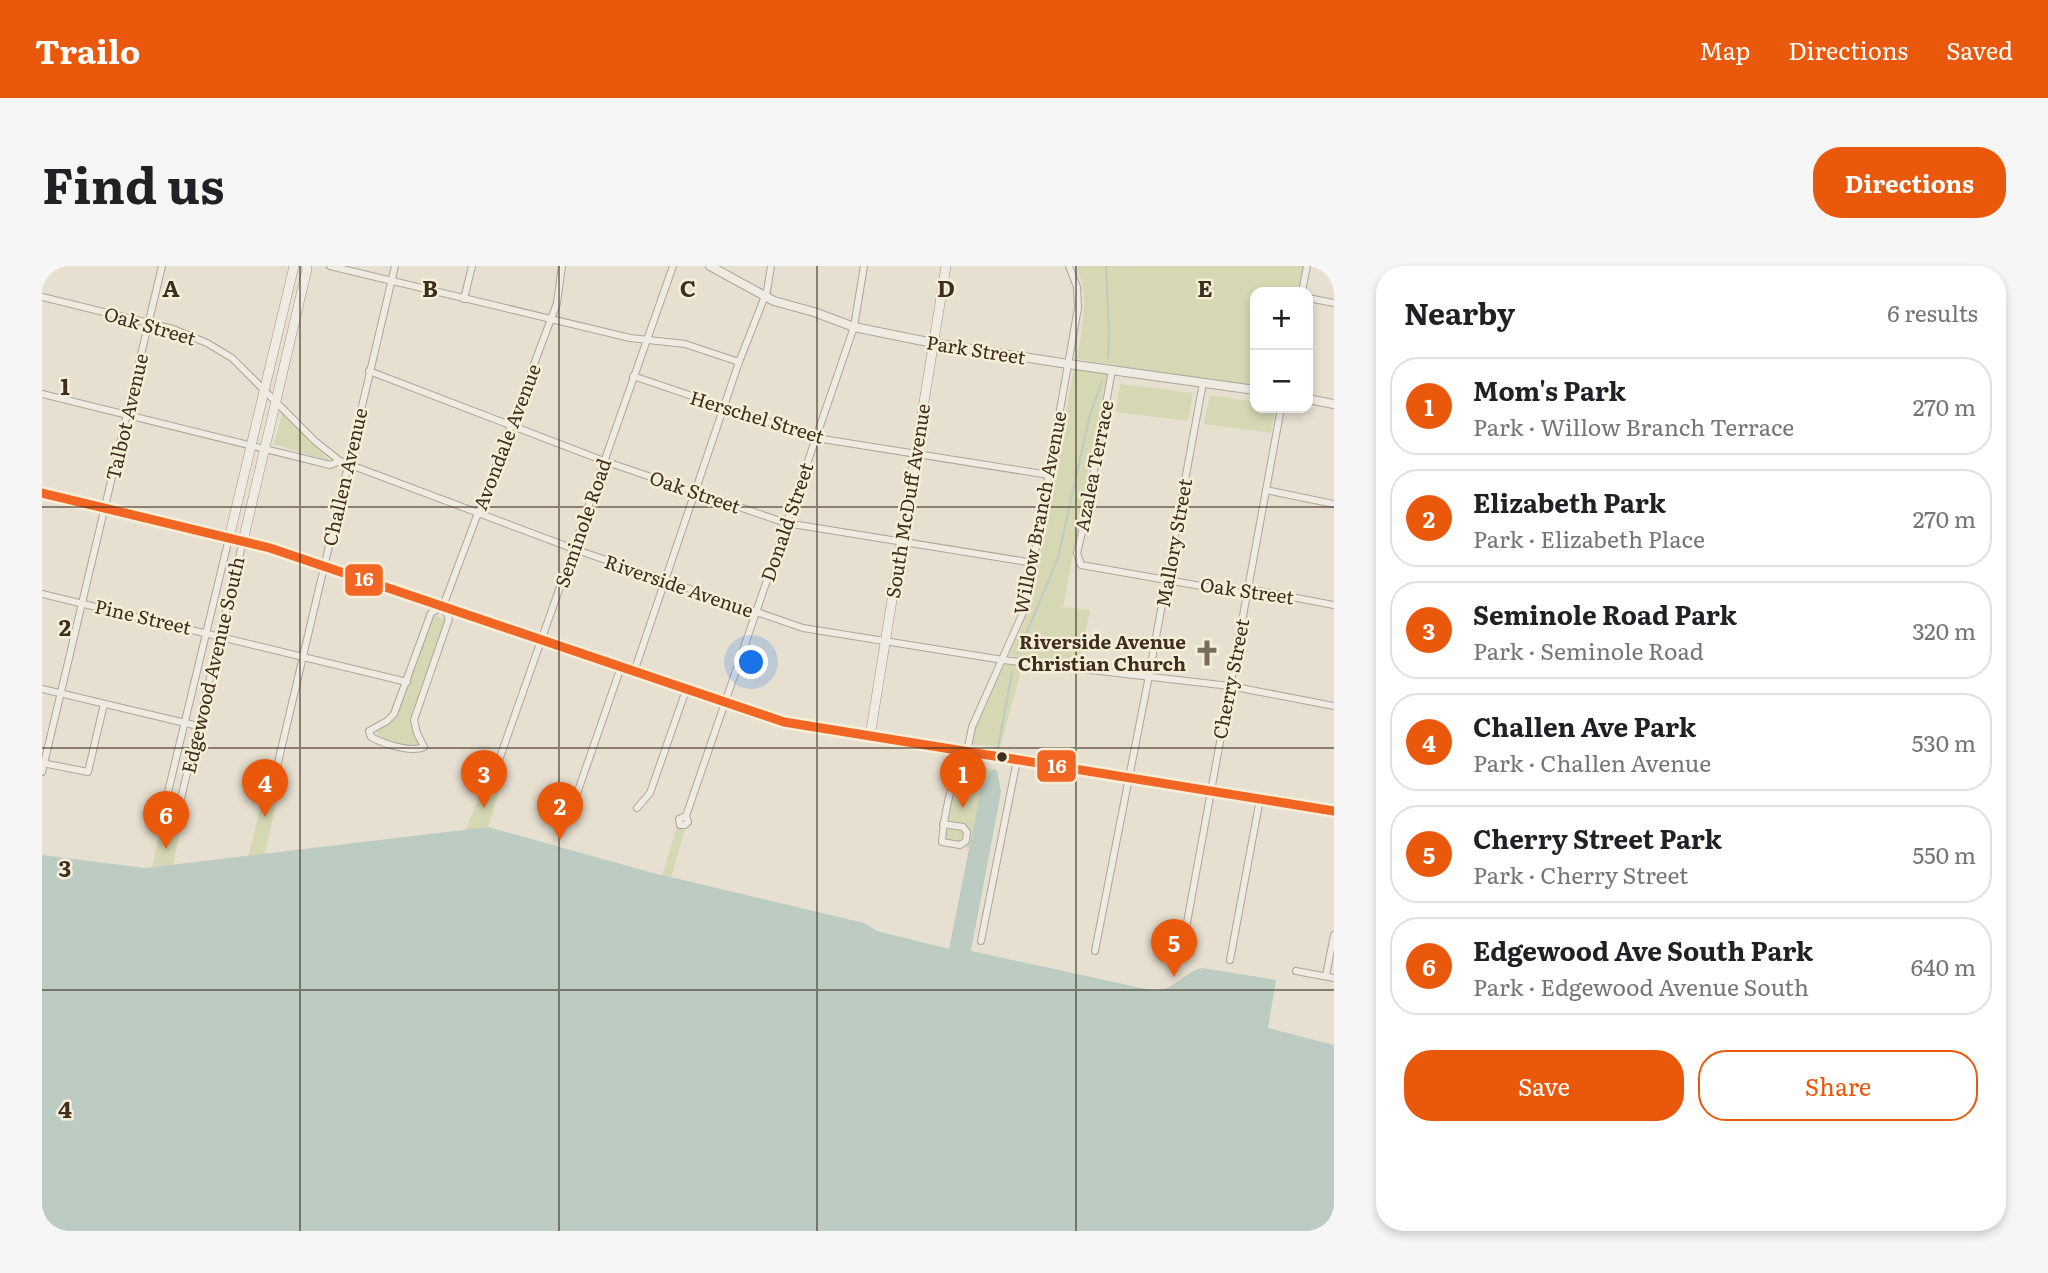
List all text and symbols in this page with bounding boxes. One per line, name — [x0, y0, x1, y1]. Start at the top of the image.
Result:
text: Trailo — [35, 25, 140, 74]
text: Map — [1699, 32, 1750, 67]
text: Directions — [1788, 32, 1908, 67]
text: Saved — [1946, 32, 2013, 67]
text: Find us — [42, 146, 225, 219]
button: Directions — [1813, 147, 2006, 218]
text: A — [162, 270, 180, 304]
text: B — [422, 270, 438, 304]
text: C — [680, 270, 696, 304]
text: D — [937, 270, 955, 304]
text: E — [1197, 270, 1213, 304]
map controls — [1250, 287, 1313, 413]
button: + — [1250, 287, 1313, 350]
text: Nearby — [1404, 290, 1515, 334]
text: 6 results — [1887, 295, 1978, 329]
street label: Oak Street — [101, 299, 200, 352]
street label: Park Street — [925, 327, 1028, 371]
street label: Talbot Avenue — [98, 350, 154, 483]
button: − — [1250, 350, 1313, 413]
street label: Avondale Avenue — [465, 359, 547, 514]
text: 1 — [60, 368, 70, 402]
text: Mom's Park — [1473, 370, 1626, 409]
street label: Herschel Street — [687, 382, 828, 450]
text: 1 — [1424, 389, 1434, 423]
text: 270 m — [1913, 389, 1976, 423]
street label: Azalea Terrace — [1067, 398, 1119, 534]
street label: South McDuff Avenue — [878, 401, 936, 600]
street label: Challen Avenue — [315, 405, 374, 549]
street label: Willow Branch Avenue — [1006, 409, 1073, 617]
text: Park · Willow Branch Terrace — [1473, 409, 1794, 443]
street label: Seminole Road — [547, 454, 617, 591]
street label: Donald Street — [753, 458, 820, 585]
street label: Oak Street — [646, 462, 745, 520]
street label: Mallory Street — [1148, 476, 1198, 610]
text: Elizabeth Park — [1473, 482, 1666, 521]
text: 2 — [1423, 501, 1435, 535]
text: 270 m — [1913, 501, 1976, 535]
text: Park · Elizabeth Place — [1473, 521, 1705, 555]
street label: Riverside Avenue — [601, 546, 758, 624]
street label: Edgewood Avenue South — [173, 553, 251, 776]
line badge: 16 — [344, 563, 384, 597]
text: 16 — [355, 564, 373, 592]
street label: Oak Street — [1198, 570, 1296, 610]
street label: Pine Street — [92, 591, 195, 641]
text: Seminole Road Park — [1473, 594, 1737, 633]
text: 2 — [59, 609, 71, 643]
text: 3 — [1423, 613, 1435, 647]
text: 320 m — [1912, 613, 1976, 647]
street label: Cherry Street — [1205, 616, 1255, 742]
place label: Riverside Avenue Christian Church — [1018, 627, 1186, 677]
text: Park · Seminole Road — [1473, 633, 1704, 667]
church icon: Riverside Avenue Christian Church — [1192, 638, 1222, 668]
your location — [734, 645, 768, 679]
text: Challen Ave Park — [1473, 706, 1696, 745]
text: 4 — [1422, 725, 1436, 759]
text: 530 m — [1912, 725, 1976, 759]
text: Park · Challen Avenue — [1473, 745, 1711, 779]
line badge: 16 — [1036, 749, 1077, 783]
pin: 3 — [461, 750, 507, 808]
pin: 1 — [940, 750, 986, 808]
unlabelled marker — [995, 750, 1009, 764]
text: 16 — [1048, 751, 1066, 779]
pin: 4 — [242, 759, 288, 817]
pin: 2 — [537, 782, 583, 840]
pin: 6 — [143, 791, 189, 849]
text: Cherry Street Park — [1473, 818, 1722, 857]
text: 5 — [1423, 837, 1435, 871]
text: 550 m — [1912, 837, 1976, 871]
text: 3 — [59, 850, 71, 884]
text: Park · Cherry Street — [1473, 857, 1688, 891]
pin: 5 — [1151, 919, 1197, 977]
text: Edgewood Ave South Park — [1473, 930, 1813, 969]
text: 6 — [1422, 949, 1436, 983]
text: 640 m — [1911, 949, 1976, 983]
text: Park · Edgewood Avenue South — [1473, 969, 1809, 1003]
button: Save — [1404, 1050, 1684, 1121]
button: Share — [1698, 1050, 1978, 1121]
text: 4 — [58, 1091, 72, 1125]

